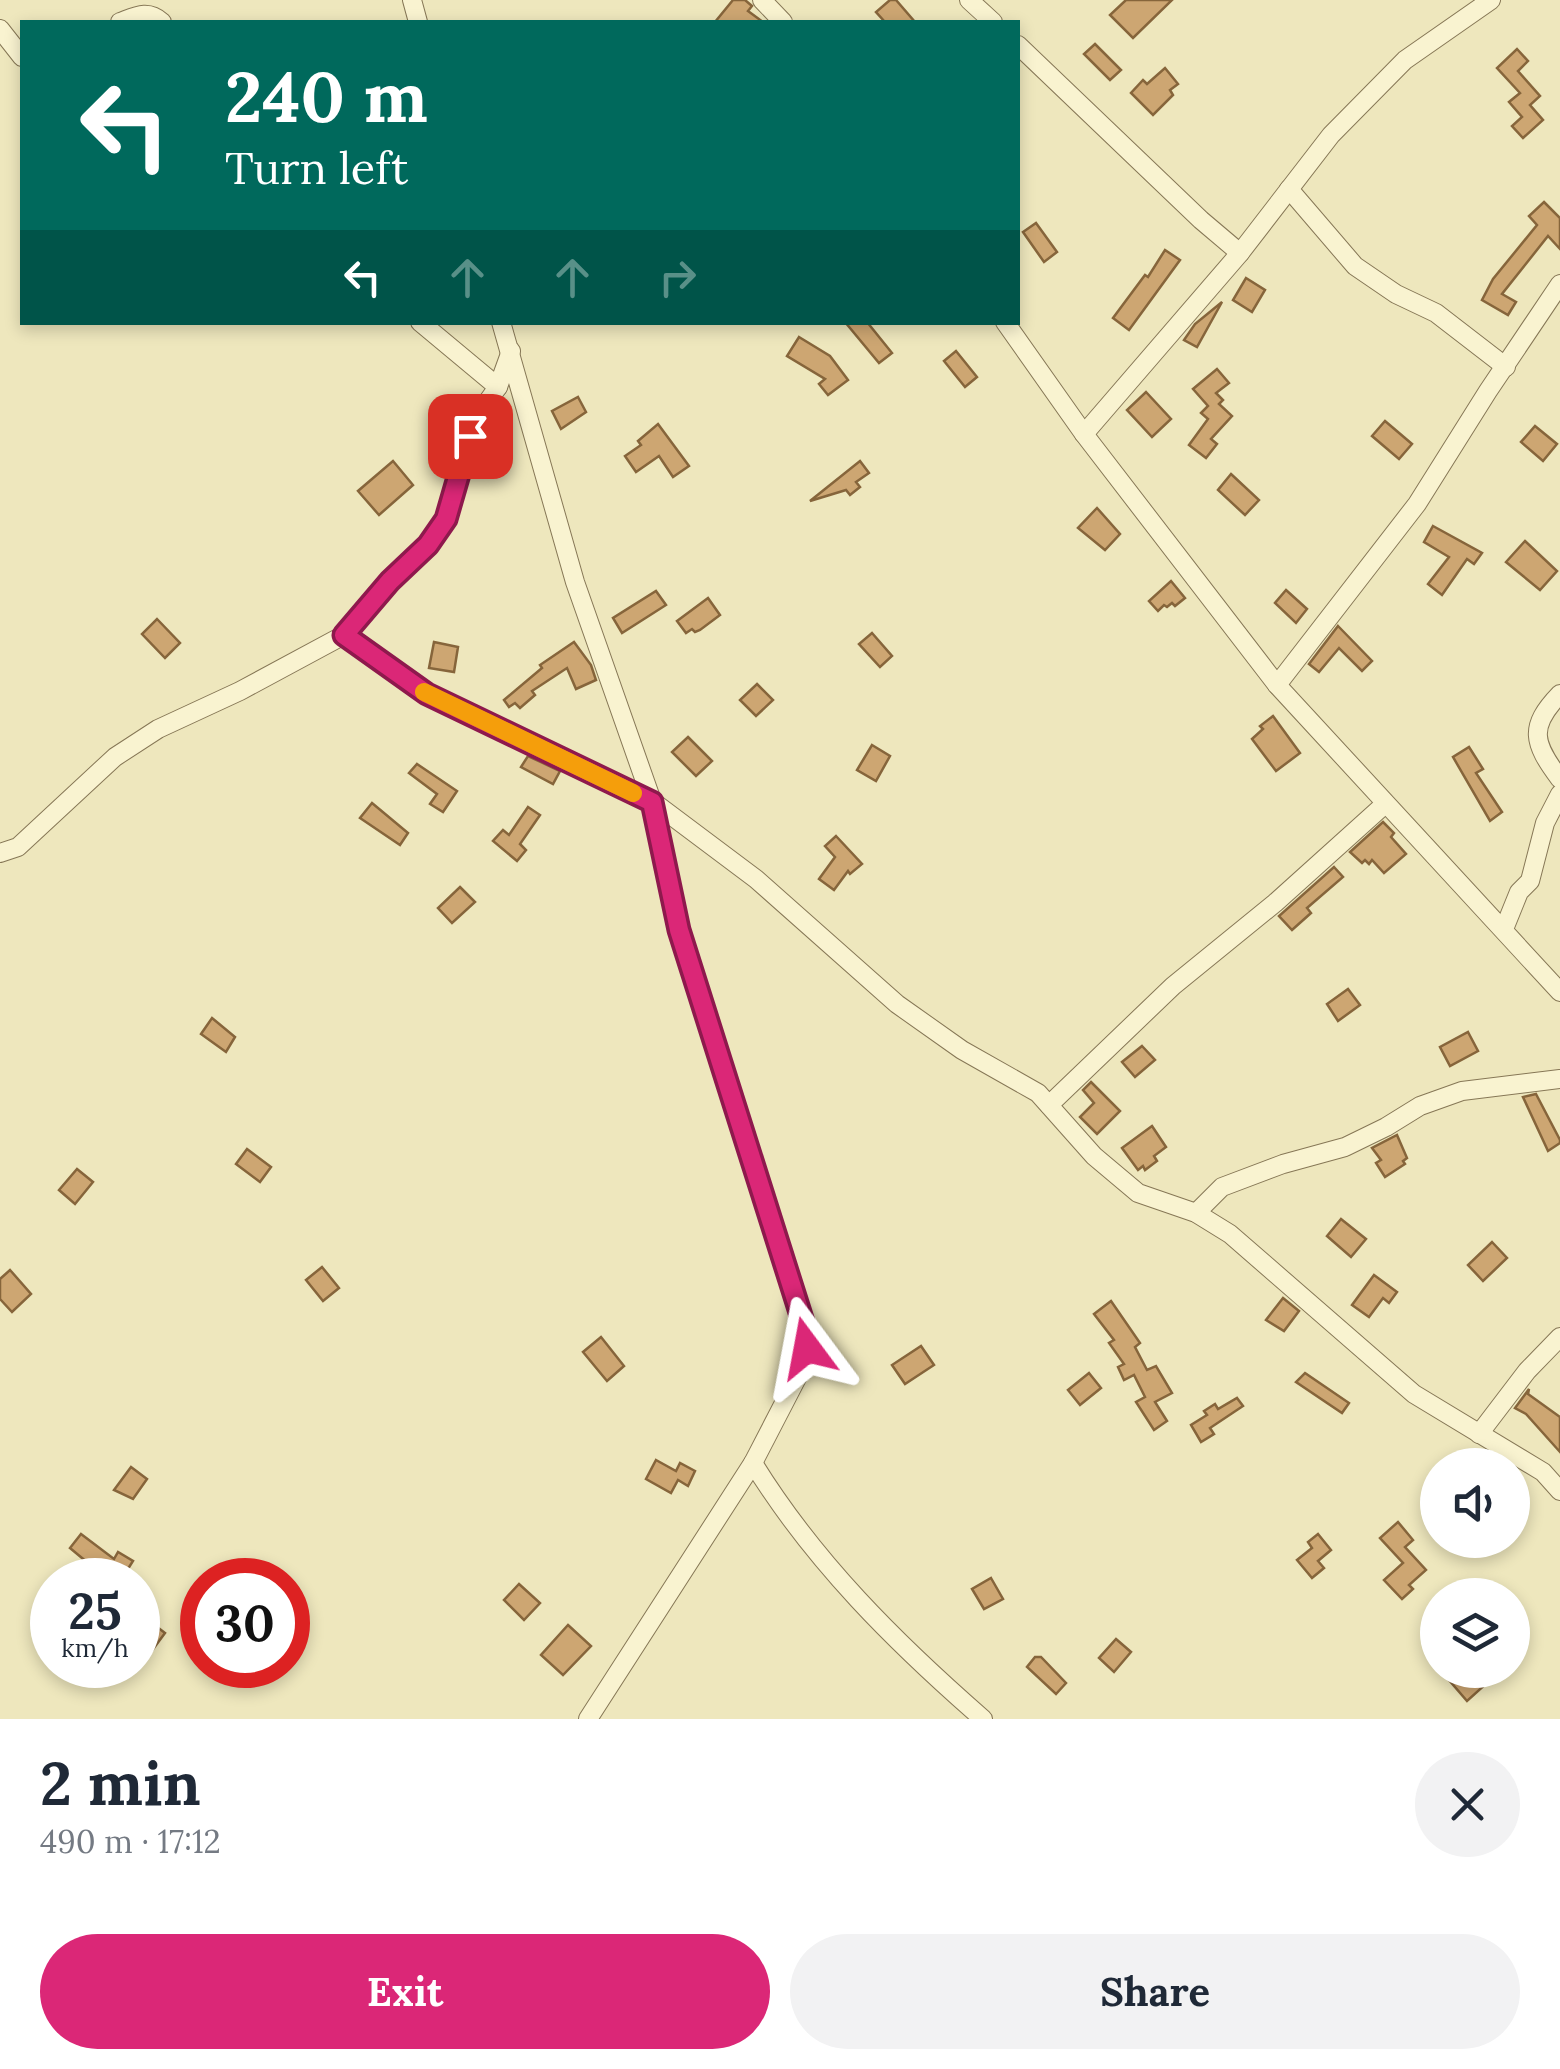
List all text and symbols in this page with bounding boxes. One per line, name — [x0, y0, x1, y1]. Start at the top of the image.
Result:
text: 240 m — [225, 52, 428, 141]
icon: left — [60, 60, 190, 190]
text: Turn left — [225, 139, 408, 196]
icon: left — [335, 250, 390, 305]
icon: ahead — [440, 250, 495, 305]
icon: ahead — [545, 250, 600, 305]
icon: right — [650, 250, 705, 305]
pin — [428, 394, 513, 479]
icon: arrive — [443, 409, 498, 464]
position arrow — [755, 1296, 859, 1400]
map controls — [1420, 1448, 1530, 1688]
button: sound — [1420, 1448, 1530, 1558]
speed limit sign: 30 — [180, 1558, 310, 1688]
button: layers — [1420, 1578, 1530, 1688]
text: 25 — [68, 1579, 122, 1643]
text: km/h — [61, 1632, 129, 1664]
text: 2 min — [40, 1745, 201, 1821]
button: close — [1415, 1752, 1520, 1857]
text: 490 m · 17:12 — [40, 1821, 221, 1862]
button: Exit — [40, 1934, 770, 2049]
button: Share — [790, 1934, 1520, 2049]

